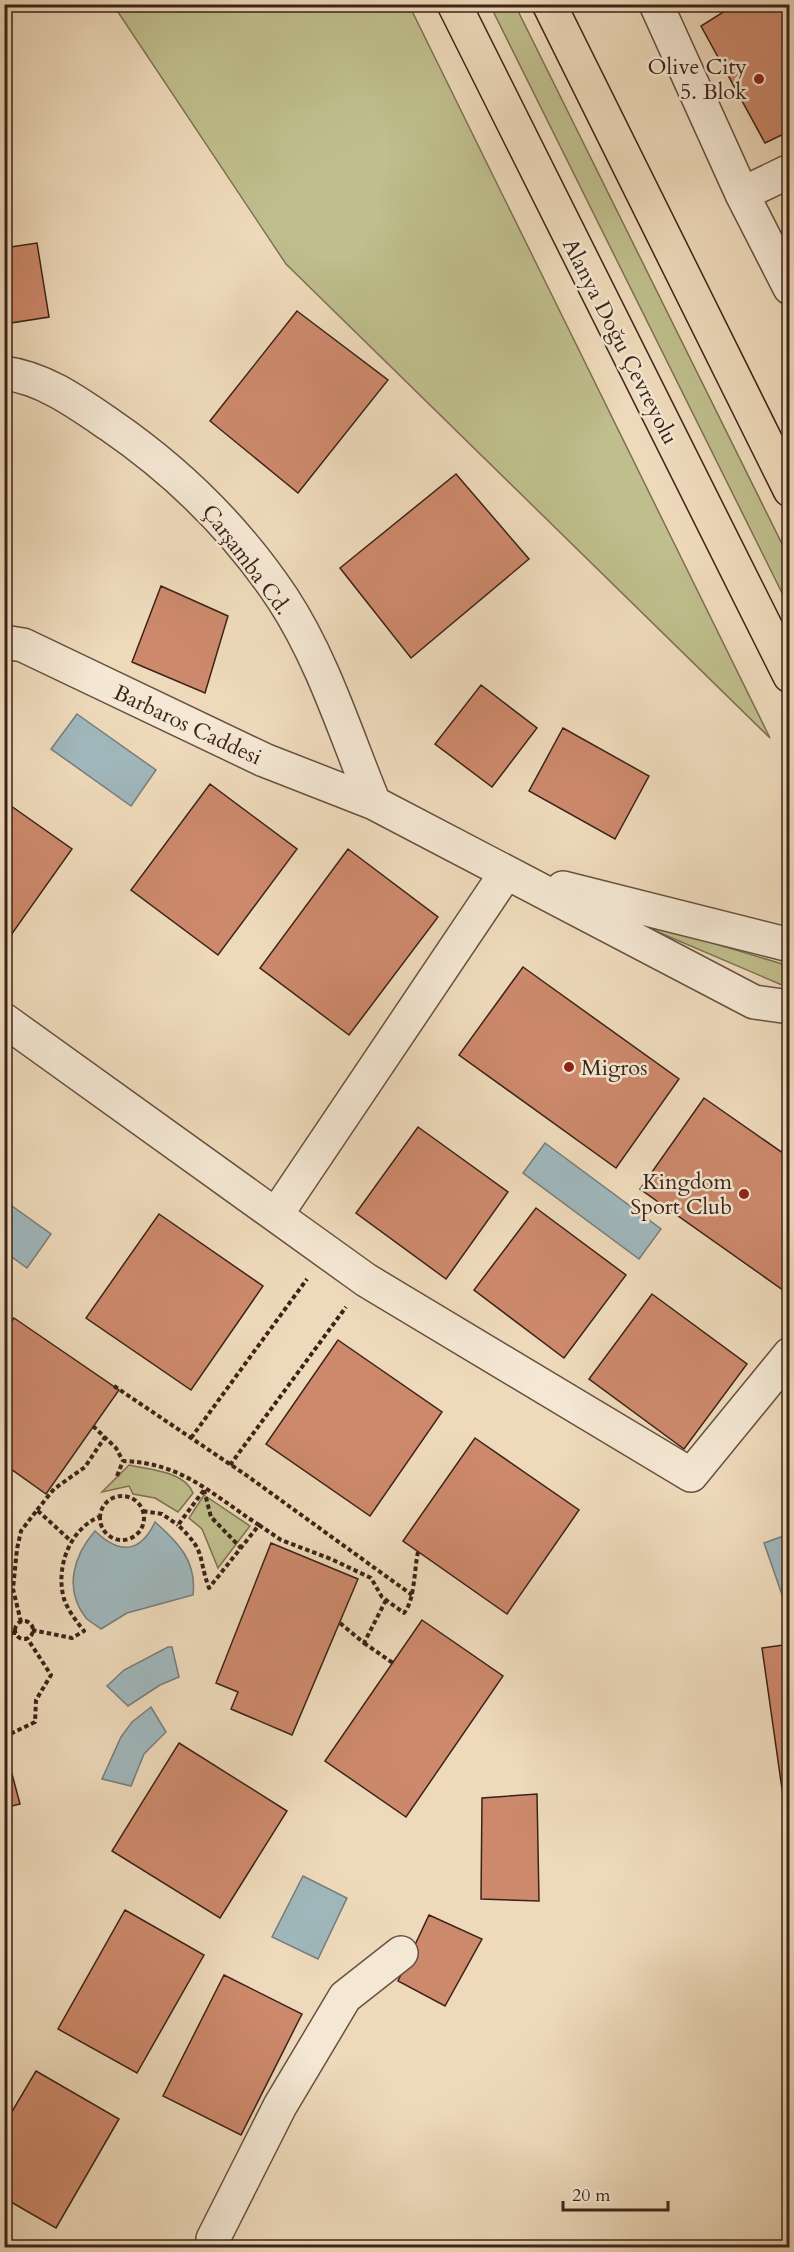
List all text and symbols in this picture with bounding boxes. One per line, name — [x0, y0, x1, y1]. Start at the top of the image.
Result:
place label: Olive City 5. Blok — [648, 52, 747, 107]
marker: Olive City 5. Blok — [752, 72, 766, 86]
street label: Alanya Doğu Çevreyolu — [555, 233, 685, 450]
street label: Çarşamba Cd. — [195, 498, 298, 621]
street label: Barbaros Caddesi — [109, 677, 267, 772]
place label: Migros — [581, 1053, 648, 1083]
marker: Migros — [562, 1060, 576, 1074]
place label: Kingdom Sport Club — [630, 1167, 732, 1222]
marker: Kingdom Sport Club — [737, 1187, 751, 1201]
scale bar — [563, 2174, 668, 2212]
text: 20 m — [572, 2183, 611, 2208]

